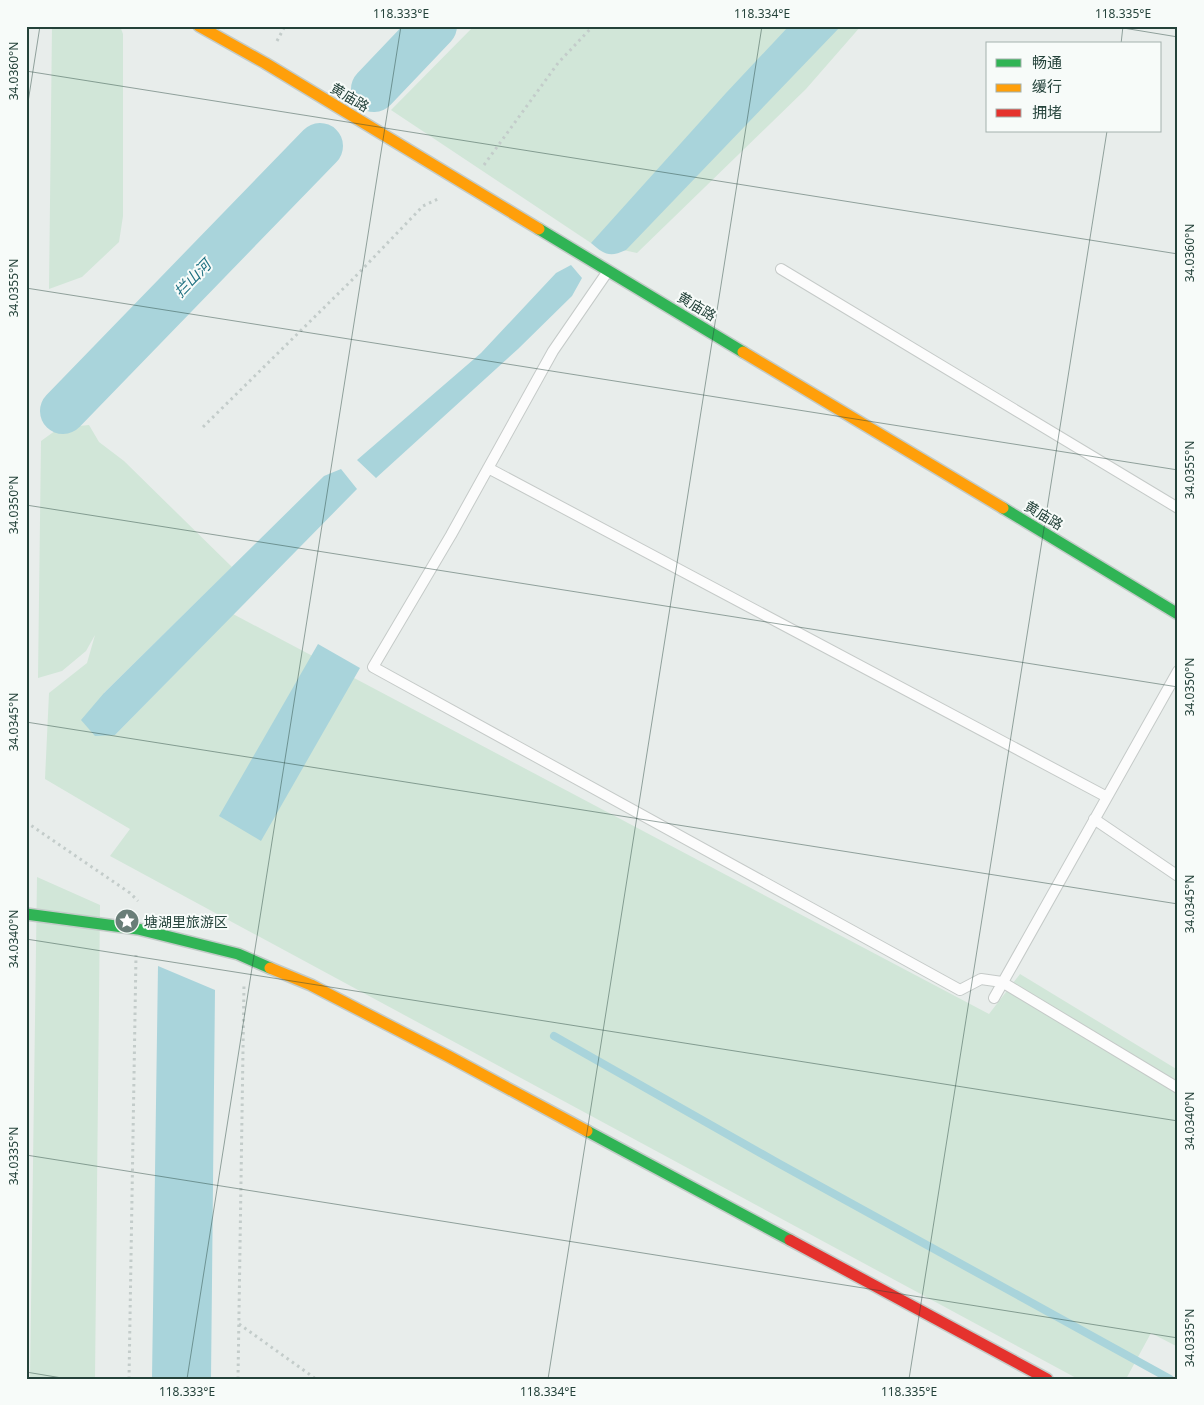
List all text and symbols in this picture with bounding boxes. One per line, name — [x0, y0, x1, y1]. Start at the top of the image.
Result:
text: 118.333°E — [373, 5, 429, 22]
text: 118.334°E — [734, 5, 790, 22]
text: 118.335°E — [1095, 5, 1151, 22]
text: 34.0360°N — [5, 42, 22, 100]
legend — [986, 42, 1162, 132]
text: 畅通 — [1032, 52, 1062, 72]
text: 缓行 — [1032, 76, 1062, 96]
street label: 黄庙路 — [327, 78, 373, 116]
text: 拥堵 — [1032, 102, 1062, 122]
text: 34.0360°N — [1181, 224, 1198, 282]
water label: 拦山河 — [169, 253, 217, 301]
text: 34.0355°N — [5, 259, 22, 317]
street label: 黄庙路 — [674, 287, 720, 325]
text: 34.0355°N — [1181, 441, 1198, 499]
text: 34.0350°N — [5, 476, 22, 534]
street label: 黄庙路 — [1021, 496, 1067, 534]
text: 34.0350°N — [1181, 658, 1198, 716]
text: 34.0345°N — [5, 693, 22, 751]
text: 34.0345°N — [1181, 875, 1198, 933]
place icon: 塘湖里旅游区 — [114, 908, 140, 934]
text: 34.0340°N — [5, 910, 22, 968]
place label: 塘湖里旅游区 — [144, 912, 228, 931]
text: 34.0340°N — [1181, 1092, 1198, 1150]
text: 34.0335°N — [5, 1127, 22, 1185]
text: 34.0335°N — [1181, 1309, 1198, 1367]
text: 118.333°E — [159, 1383, 215, 1400]
text: 118.334°E — [520, 1383, 576, 1400]
text: 118.335°E — [881, 1383, 937, 1400]

